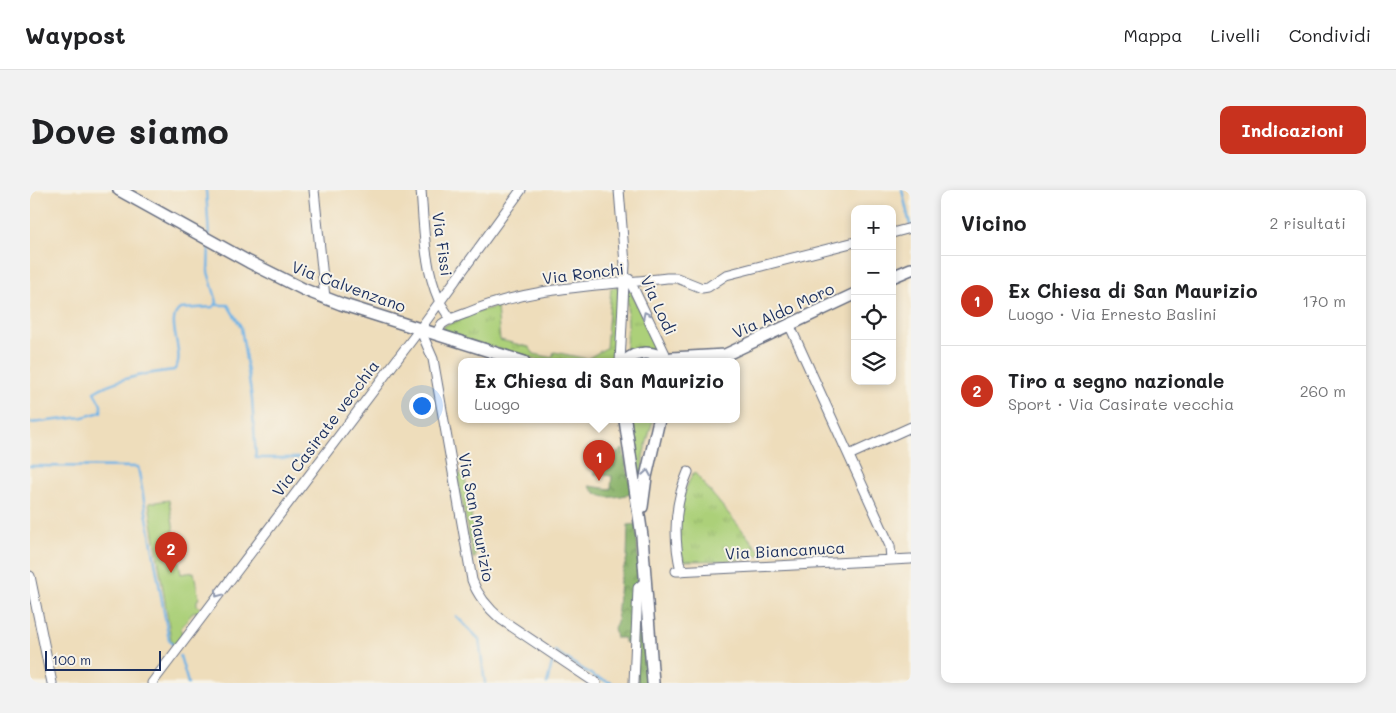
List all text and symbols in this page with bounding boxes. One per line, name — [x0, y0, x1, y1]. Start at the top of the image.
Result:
text: Waypost — [25, 19, 126, 50]
text: Mappa — [1123, 23, 1182, 47]
text: Livelli — [1210, 23, 1261, 47]
text: Condividi — [1289, 23, 1371, 47]
button: Indicazioni — [1220, 106, 1366, 154]
text: Dove siamo — [30, 107, 229, 153]
map controls — [851, 205, 896, 385]
button: + — [851, 205, 896, 250]
text: Vicino — [961, 209, 1026, 236]
street label: Via Fissi — [428, 211, 458, 277]
text: 2 risultati — [1270, 212, 1346, 233]
button: − — [851, 250, 896, 295]
street label: Via Calvenzano — [289, 256, 409, 316]
street label: Via Ronchi — [541, 258, 625, 288]
street label: Via Lodi — [636, 272, 682, 338]
street label: Via Aldo Moro — [729, 277, 837, 343]
text: Ex Chiesa di San Maurizio — [1008, 278, 1258, 303]
text: 1 — [973, 290, 981, 311]
text: 170 m — [1302, 290, 1346, 311]
button: locate — [851, 295, 896, 340]
text: Luogo · Via Ernesto Baslini — [1008, 303, 1217, 324]
one-way arrow — [642, 311, 652, 320]
button: layers — [851, 340, 896, 385]
street label: Via Casirate vecchia — [267, 356, 383, 500]
popup — [458, 358, 740, 423]
text: Ex Chiesa di San Maurizio — [474, 368, 724, 393]
text: Tiro a segno nazionale — [1008, 368, 1224, 393]
text: 2 — [973, 380, 981, 401]
text: 260 m — [1300, 380, 1346, 401]
your location — [409, 393, 435, 419]
text: Luogo — [474, 393, 520, 414]
text: Sport · Via Casirate vecchia — [1008, 393, 1234, 414]
pin: 1 — [583, 440, 615, 481]
street label: Via San Maurizio — [454, 451, 500, 583]
one-way arrow — [641, 468, 651, 477]
pin: 2 — [155, 532, 187, 573]
street label: Via Biancanuca — [724, 536, 846, 564]
one-way arrow — [215, 588, 224, 598]
scale bar — [45, 648, 161, 671]
text: 100 m — [52, 650, 91, 669]

